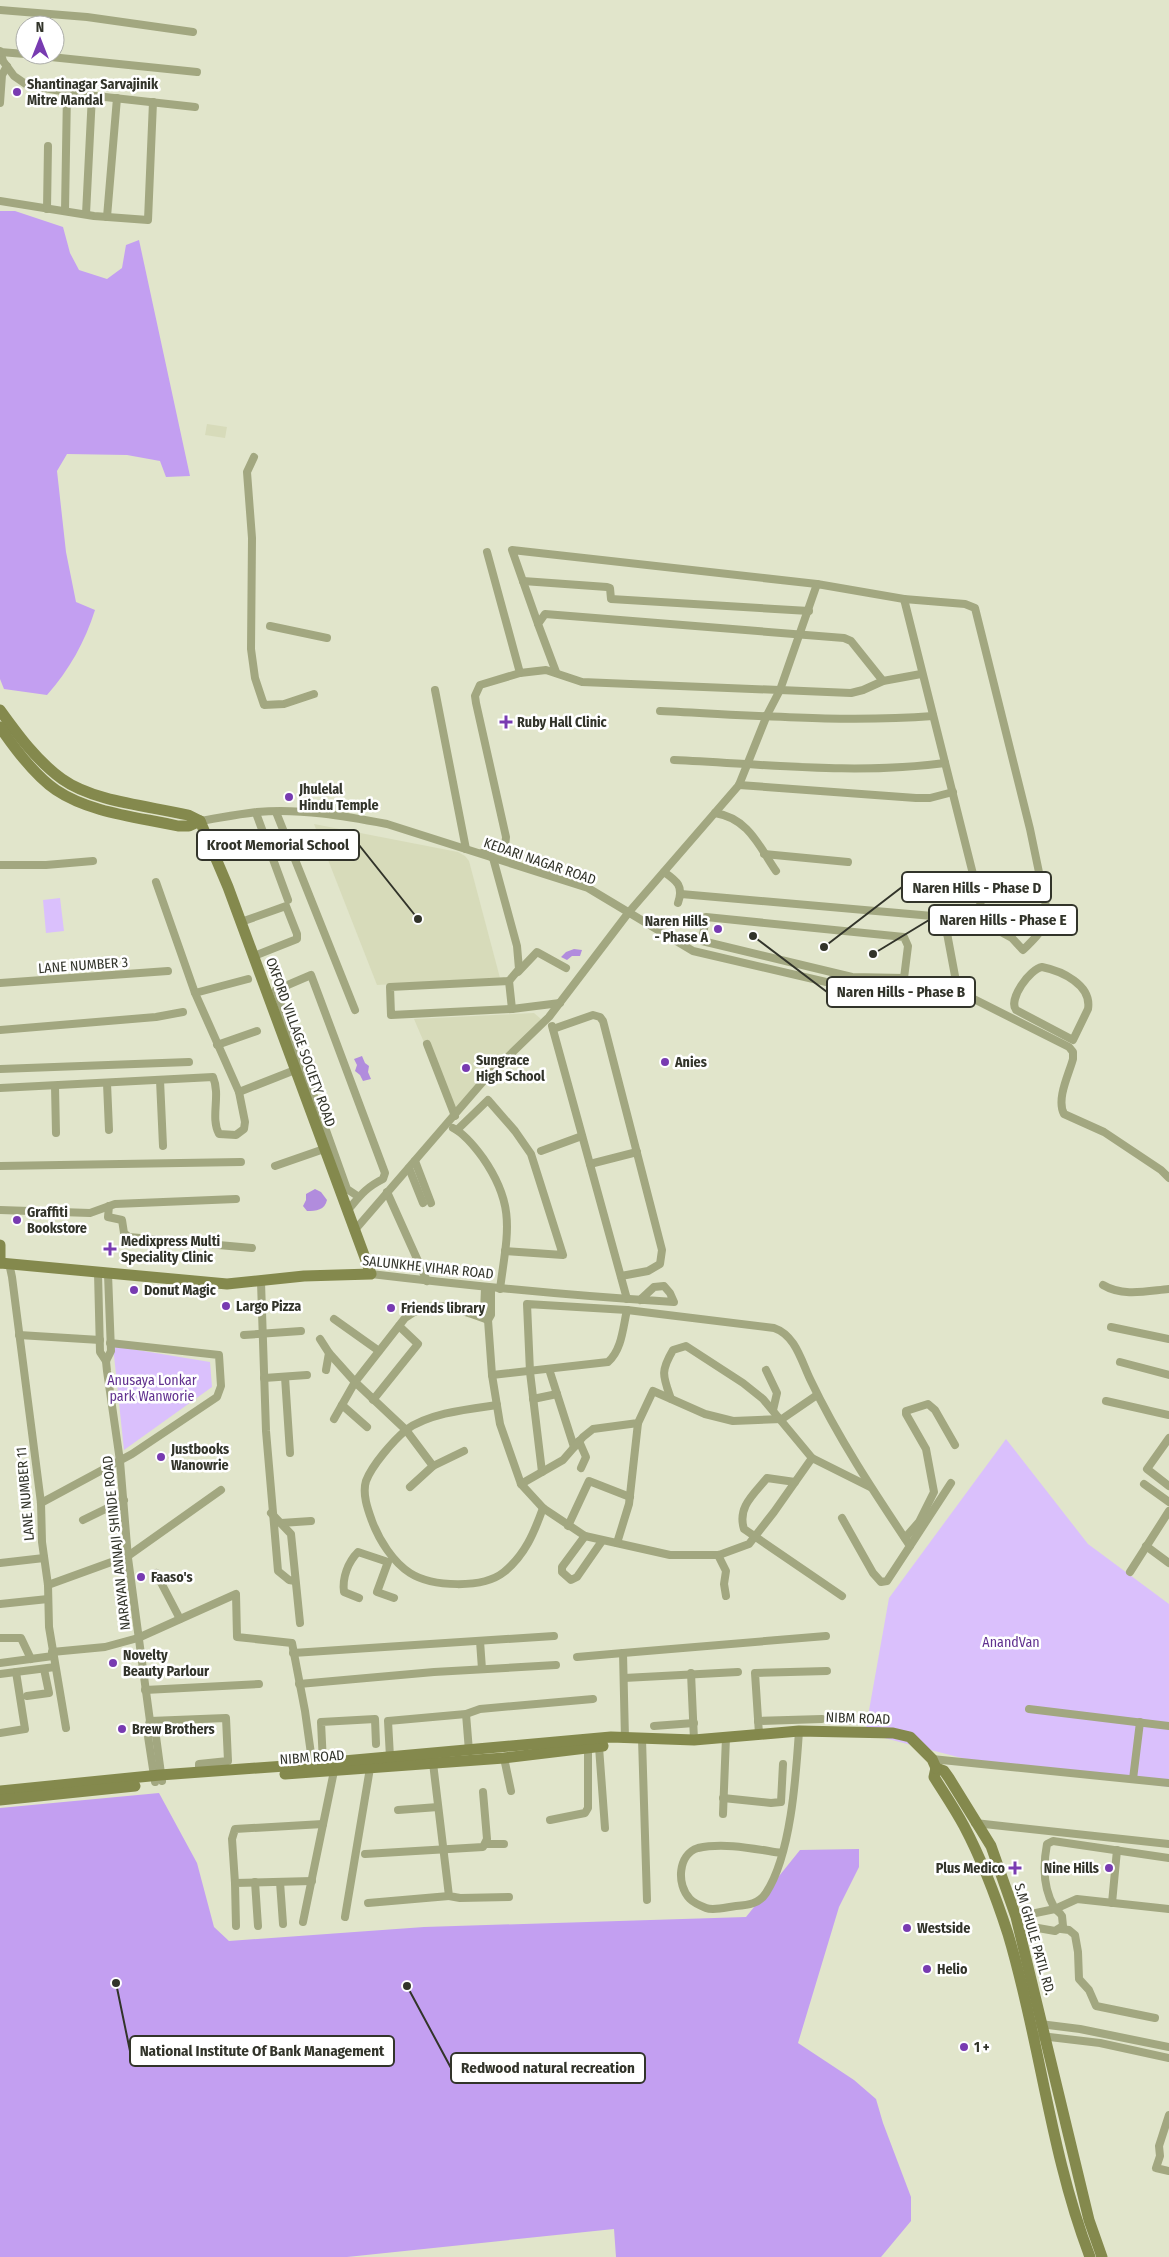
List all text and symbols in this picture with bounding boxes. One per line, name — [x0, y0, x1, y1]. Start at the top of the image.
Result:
north arrow — [15, 15, 65, 65]
text: N — [36, 19, 44, 36]
place label: Shantinagar Sarvajinik Mitre Mandal — [27, 76, 159, 109]
marker: Shantinagar Sarvajinik Mitre Mandal — [11, 86, 23, 98]
place label: Ruby Hall Clinic — [517, 714, 608, 731]
marker: Ruby Hall Clinic — [499, 715, 513, 729]
place label: Jhulelal Hindu Temple — [298, 781, 379, 814]
marker: Jhulelal Hindu Temple — [283, 791, 295, 803]
callout: Kroot Memorial School — [197, 830, 359, 860]
street label: KEDARI NAGAR ROAD — [481, 834, 598, 889]
text: Kroot Memorial School — [207, 836, 350, 854]
callout: Naren Hills - Phase D — [902, 872, 1051, 902]
text: Naren Hills - Phase D — [913, 879, 1042, 897]
callout: Naren Hills - Phase E — [929, 905, 1077, 935]
text: Naren Hills - Phase E — [939, 911, 1067, 929]
place label: Naren Hills - Phase A — [645, 913, 708, 946]
marker: Naren Hills - Phase A — [712, 923, 724, 935]
street label: LANE NUMBER 3 — [38, 954, 129, 977]
street label: OXFORD VILLAGE SOCIETY ROAD — [262, 955, 339, 1129]
callout: Naren Hills - Phase B — [827, 977, 975, 1007]
text: Naren Hills - Phase B — [837, 983, 966, 1001]
place label: Sungrace High School — [476, 1052, 545, 1085]
place label: Anies — [674, 1054, 707, 1071]
marker: Anies — [659, 1056, 671, 1068]
marker: Sungrace High School — [460, 1062, 472, 1074]
place label: Graffiti Bookstore — [27, 1204, 87, 1237]
marker: Graffiti Bookstore — [11, 1214, 23, 1226]
place label: Medixpress Multi Speciality Clinic — [121, 1233, 221, 1266]
marker: Medixpress Multi Speciality Clinic — [103, 1242, 117, 1256]
street label: SALUNKHE VIHAR ROAD — [362, 1252, 494, 1283]
place label: Donut Magic — [144, 1282, 217, 1299]
marker: Donut Magic — [128, 1284, 140, 1296]
place label: Largo Pizza — [236, 1298, 301, 1315]
marker: Largo Pizza — [220, 1300, 232, 1312]
place label: Friends library — [401, 1300, 485, 1317]
marker: Friends library — [385, 1302, 397, 1314]
park label: Anusaya Lonkar park Wanworie — [107, 1372, 197, 1405]
place label: Justbooks Wanowrie — [170, 1441, 229, 1474]
street label: LANE NUMBER 11 — [13, 1446, 38, 1542]
marker: Justbooks Wanowrie — [155, 1451, 167, 1463]
street label: NARAYAN ANNAJI SHINDE ROAD — [99, 1455, 134, 1631]
place label: Faaso's — [151, 1569, 193, 1586]
marker: Faaso's — [135, 1571, 147, 1583]
park label: AnandVan — [982, 1634, 1040, 1651]
place label: Novelty Beauty Parlour — [123, 1647, 210, 1680]
marker: Novelty Beauty Parlour — [107, 1657, 119, 1669]
street label: NIBM ROAD — [825, 1709, 891, 1728]
place label: Brew Brothers — [132, 1721, 215, 1738]
marker: Brew Brothers — [116, 1723, 128, 1735]
street label: NIBM ROAD — [279, 1747, 345, 1768]
place label: Plus Medico — [936, 1860, 1006, 1877]
place label: Nine Hills — [1044, 1860, 1099, 1877]
marker: Plus Medico — [1009, 1862, 1021, 1874]
marker: Nine Hills — [1103, 1862, 1115, 1874]
street label: S.M GHULE PATIL RD. — [1010, 1881, 1059, 1997]
place label: Westside — [917, 1920, 970, 1937]
marker: Westside — [901, 1922, 913, 1934]
place label: Helio — [937, 1961, 968, 1978]
marker: Helio — [921, 1963, 933, 1975]
callout: National Institute Of Bank Management — [130, 2036, 394, 2066]
place label: 1 + — [974, 2039, 990, 2056]
marker: 1 + — [958, 2041, 970, 2053]
text: National Institute Of Bank Management — [140, 2042, 385, 2060]
callout: Redwood natural recreation — [451, 2053, 645, 2083]
text: Redwood natural recreation — [461, 2059, 635, 2077]

